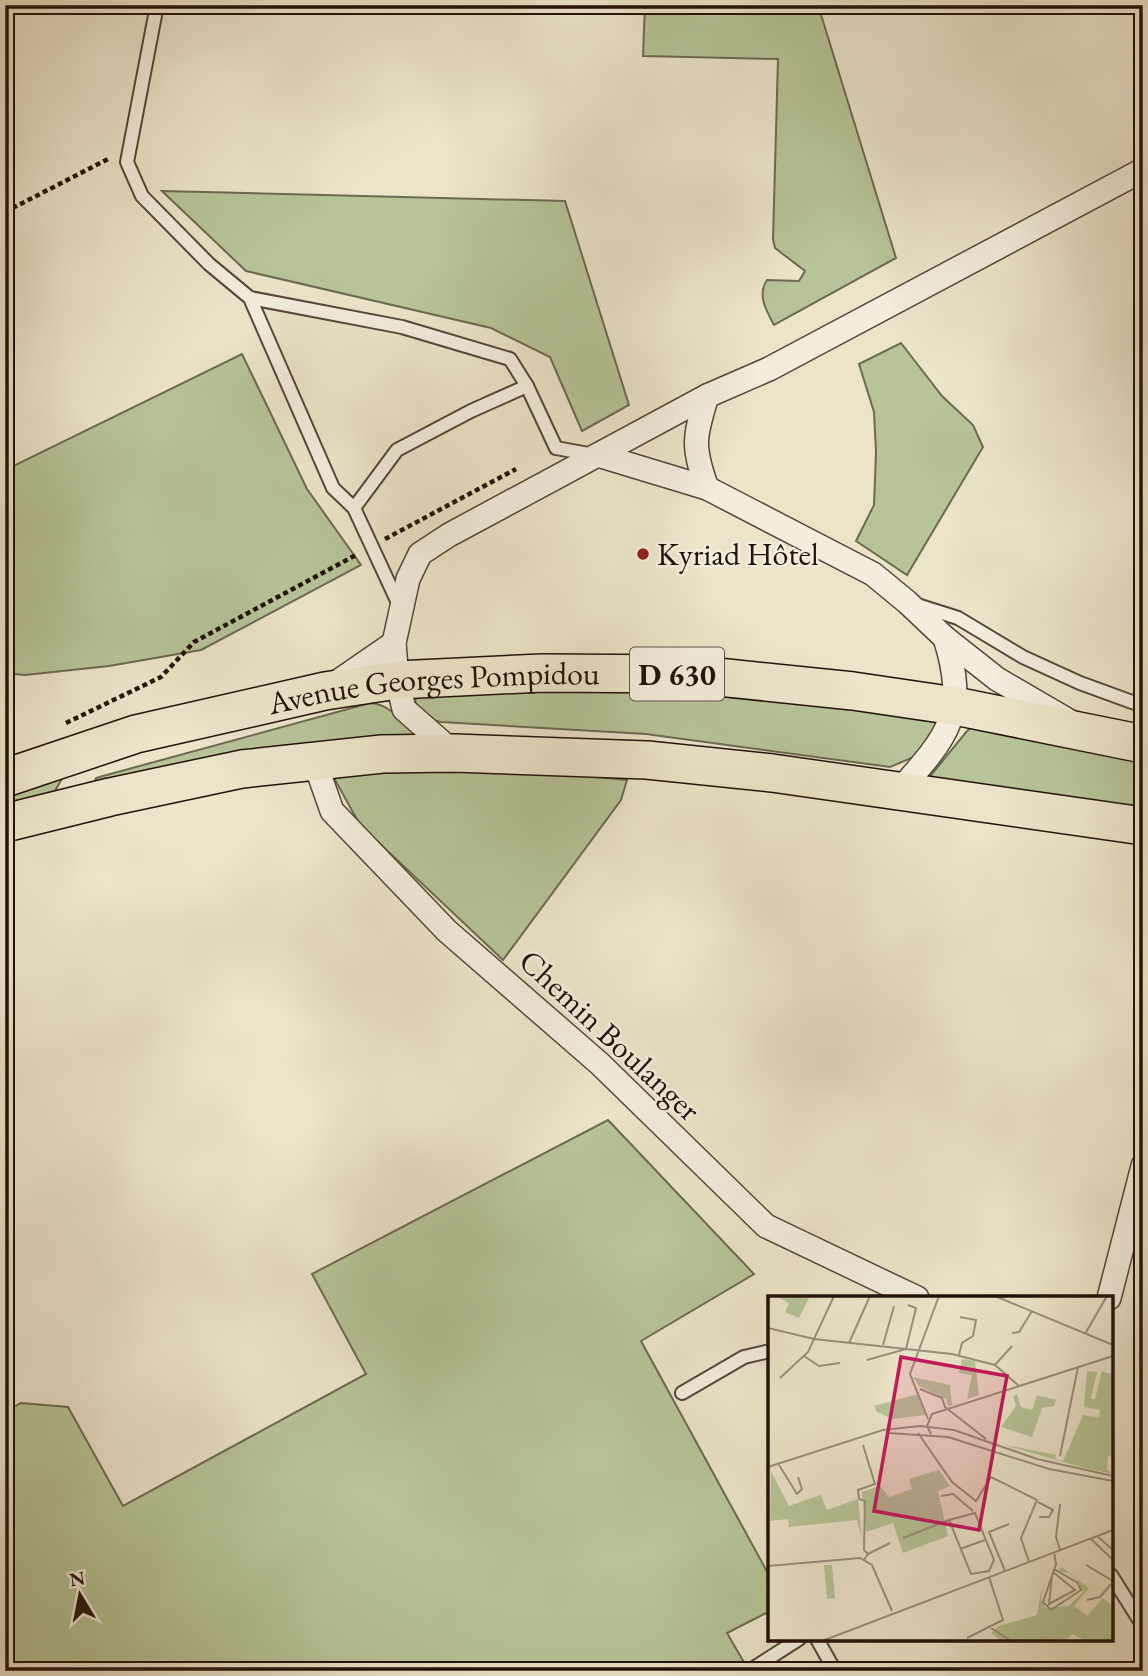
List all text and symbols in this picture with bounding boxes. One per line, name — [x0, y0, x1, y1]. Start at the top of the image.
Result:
place label: Kyriad Hôtel — [657, 533, 819, 575]
marker: Kyriad Hôtel — [635, 546, 651, 562]
road number: D 630 — [630, 648, 724, 701]
street label: Avenue Georges Pompidou — [263, 652, 600, 725]
street label: Chemin Boulanger — [510, 940, 710, 1130]
inset map — [768, 1296, 1113, 1641]
north arrow — [46, 1560, 116, 1630]
text: N — [67, 1565, 87, 1592]

